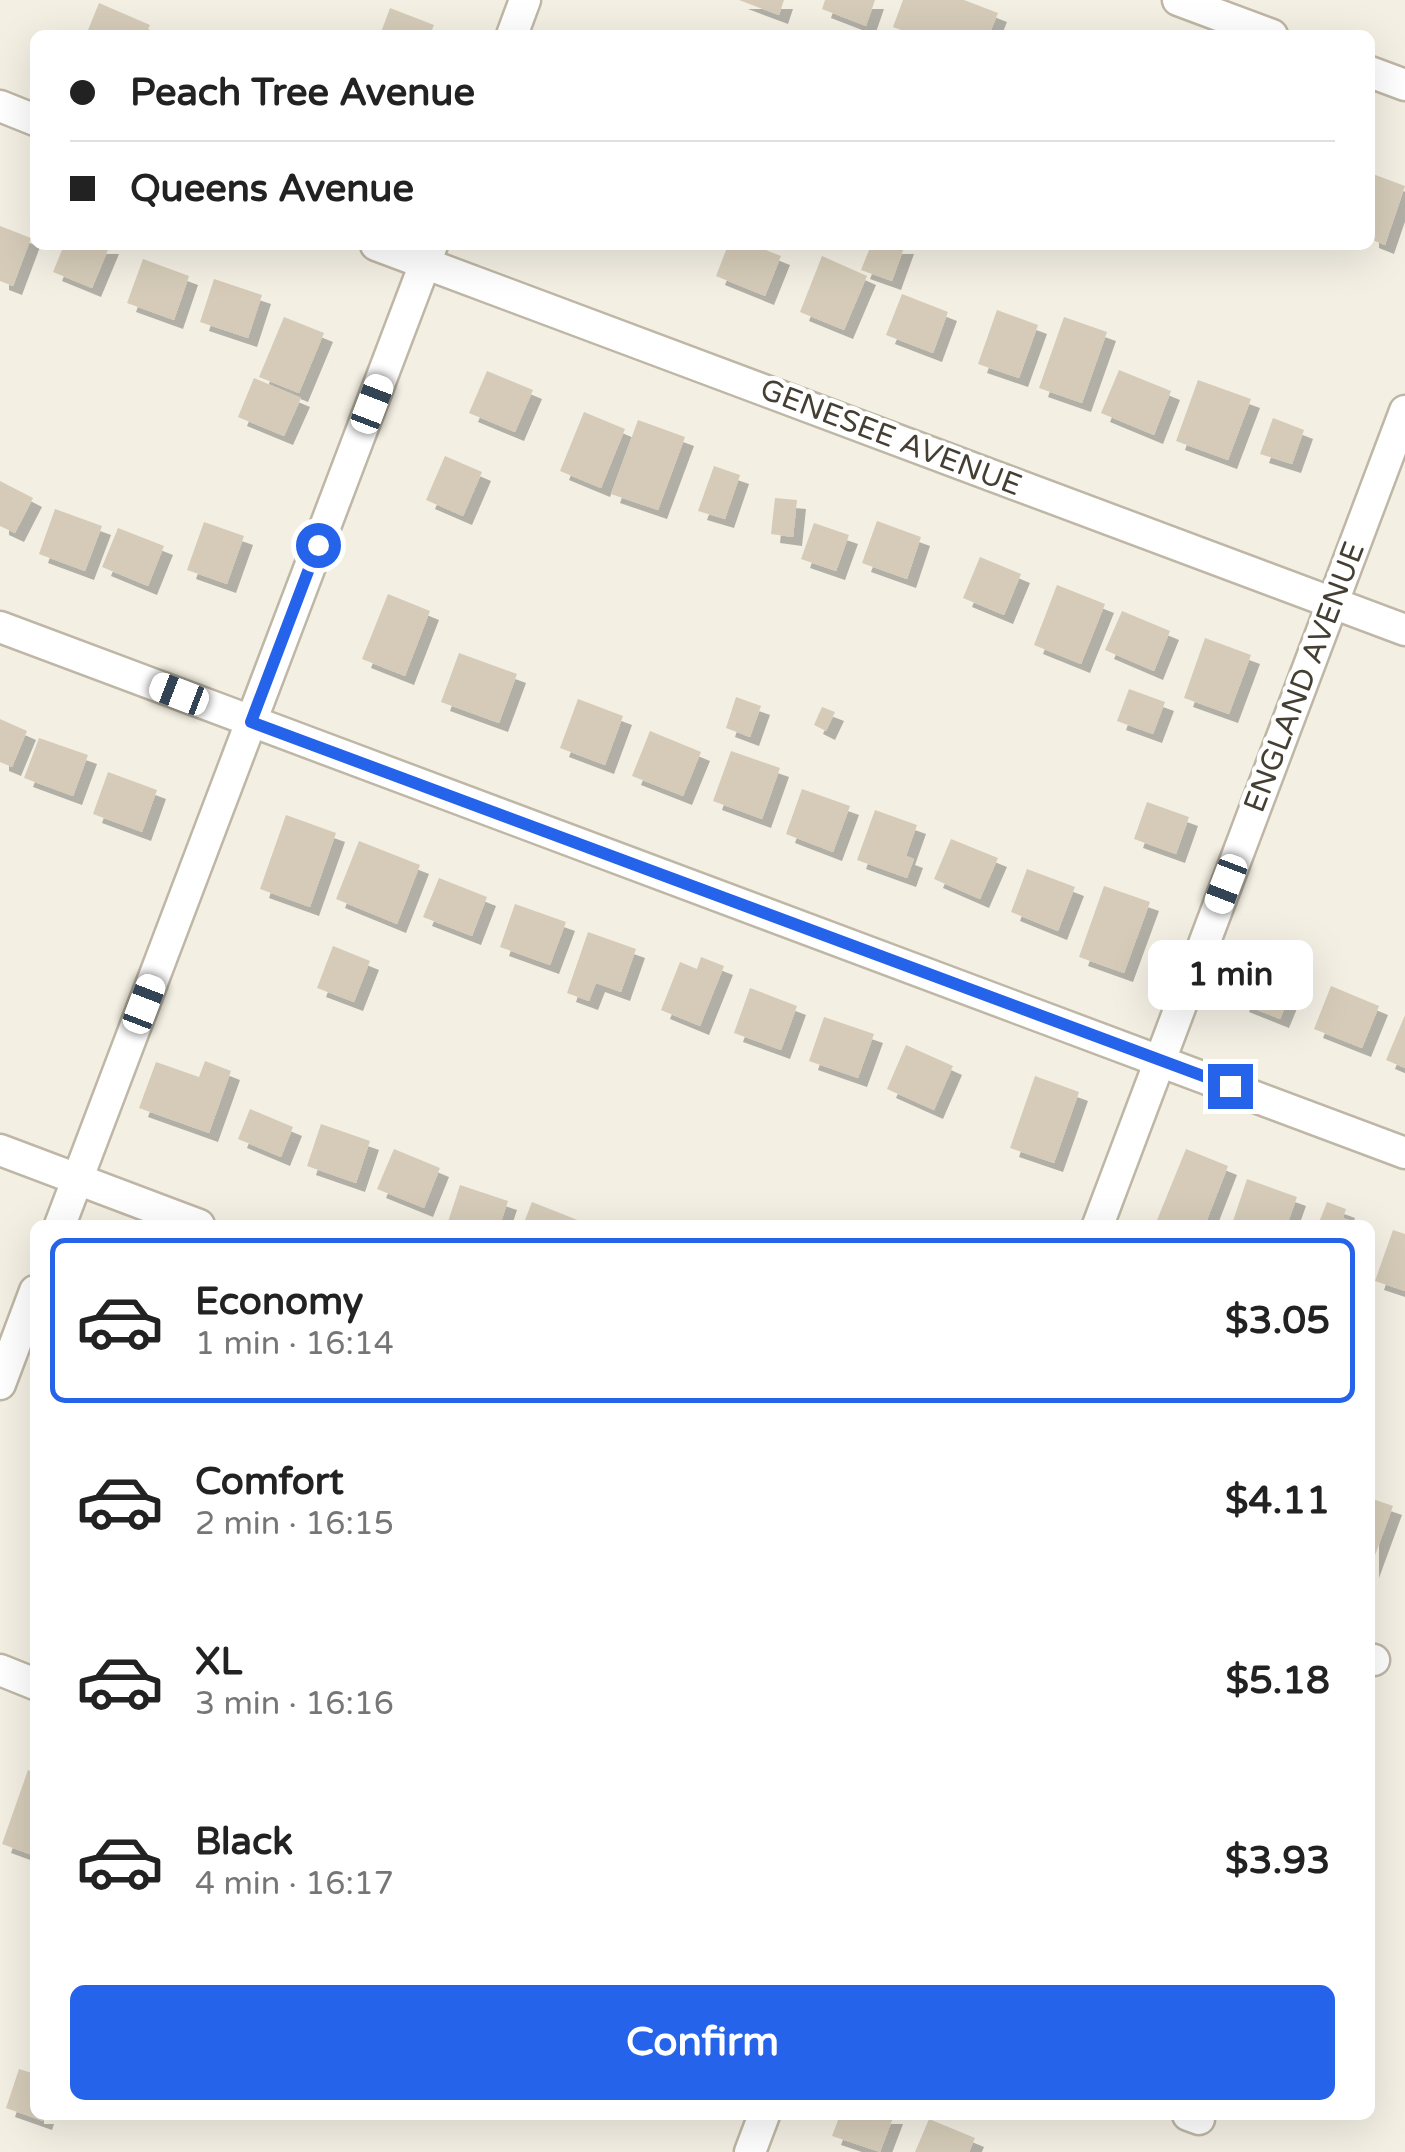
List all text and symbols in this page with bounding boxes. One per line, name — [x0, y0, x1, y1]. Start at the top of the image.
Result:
text: Peach Tree Avenue — [130, 70, 475, 116]
text: Queens Avenue — [130, 166, 414, 212]
car — [347, 371, 397, 437]
street label: GENESEE AVENUE — [755, 371, 1027, 504]
route start — [296, 523, 341, 568]
street label: ENGLAND AVENUE — [1236, 537, 1373, 818]
car — [146, 669, 212, 719]
car — [1201, 851, 1251, 917]
callout: 1 min — [1148, 941, 1312, 1011]
text: 1 min — [1188, 956, 1273, 994]
car — [119, 971, 169, 1037]
route end — [1208, 1064, 1253, 1109]
icon: car — [75, 1276, 165, 1366]
text: Economy — [195, 1279, 363, 1325]
text: $3.05 — [1225, 1298, 1330, 1344]
text: 1 min · 16:14 — [195, 1325, 394, 1363]
icon: car — [75, 1456, 165, 1546]
text: Comfort — [195, 1459, 344, 1505]
text: $4.11 — [1225, 1478, 1330, 1524]
text: 2 min · 16:15 — [195, 1505, 394, 1543]
icon: car — [75, 1636, 165, 1726]
text: XL — [195, 1639, 242, 1685]
text: $5.18 — [1225, 1658, 1330, 1704]
text: 3 min · 16:16 — [195, 1685, 394, 1723]
icon: car — [75, 1816, 165, 1906]
text: Black — [195, 1819, 293, 1865]
text: $3.93 — [1225, 1838, 1330, 1884]
text: 4 min · 16:17 — [195, 1865, 394, 1903]
button: Confirm — [70, 1985, 1335, 2100]

